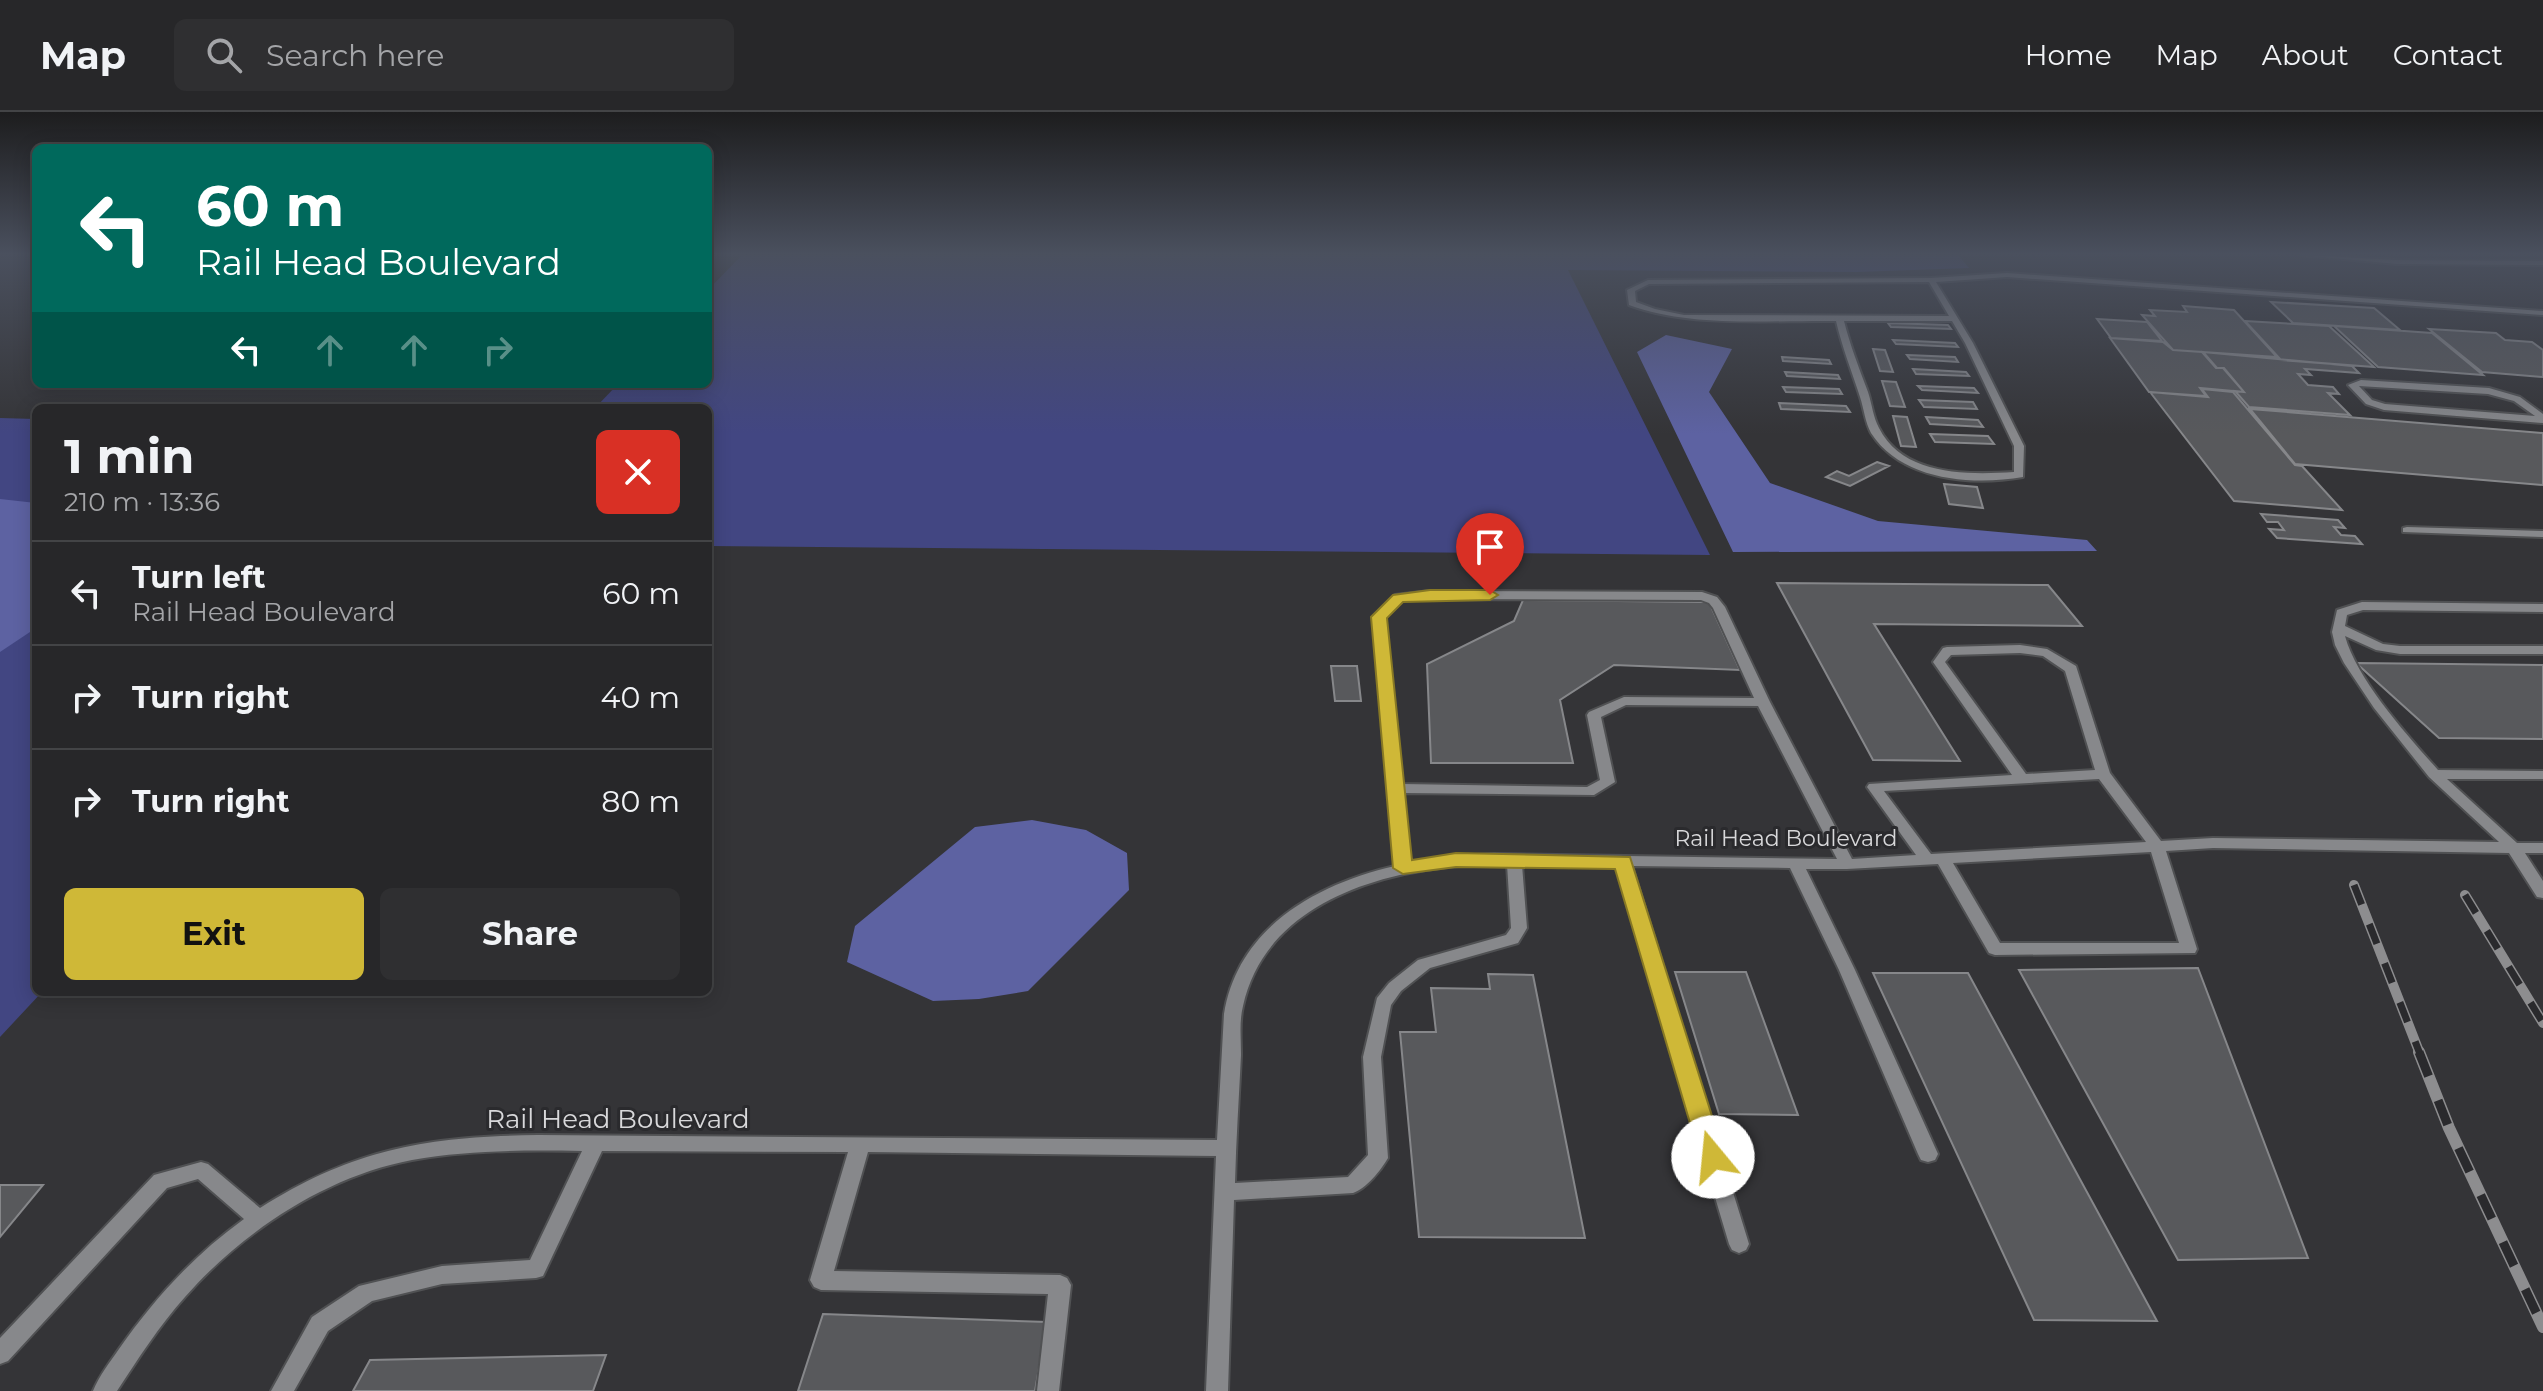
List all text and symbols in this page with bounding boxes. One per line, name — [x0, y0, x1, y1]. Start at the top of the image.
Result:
search box — [174, 19, 734, 91]
text: Map — [40, 32, 126, 79]
icon: search — [202, 33, 246, 77]
text: Search here — [266, 37, 444, 74]
text: Home — [2025, 38, 2112, 72]
text: Map — [2156, 38, 2218, 72]
text: About — [2262, 38, 2349, 72]
text: Contact — [2393, 38, 2503, 72]
text: 60 m — [196, 172, 344, 240]
icon: left — [64, 176, 168, 280]
text: Rail Head Boulevard — [196, 240, 561, 284]
icon: left — [224, 328, 268, 372]
icon: ahead — [308, 328, 352, 372]
icon: ahead — [392, 328, 436, 372]
icon: right — [476, 328, 520, 372]
text: 1 min — [64, 427, 194, 485]
button: close — [596, 430, 680, 514]
text: 210 m · 13:36 — [64, 486, 220, 518]
pin — [1456, 513, 1524, 595]
icon: arrive — [1468, 525, 1512, 569]
text: Turn left — [132, 559, 265, 596]
icon: left — [64, 571, 108, 615]
text: 60 m — [602, 575, 680, 612]
text: Rail Head Boulevard — [132, 596, 396, 628]
icon: right — [64, 675, 108, 719]
text: Turn right — [132, 679, 289, 716]
text: 40 m — [601, 679, 680, 716]
icon: right — [64, 779, 108, 823]
text: Turn right — [132, 783, 289, 820]
text: 80 m — [601, 783, 680, 820]
street label: Rail Head Boulevard — [1675, 825, 1897, 852]
button: Exit — [64, 888, 364, 980]
button: Share — [380, 888, 680, 980]
street label: Rail Head Boulevard — [486, 1103, 750, 1135]
position arrow — [1671, 1115, 1755, 1199]

